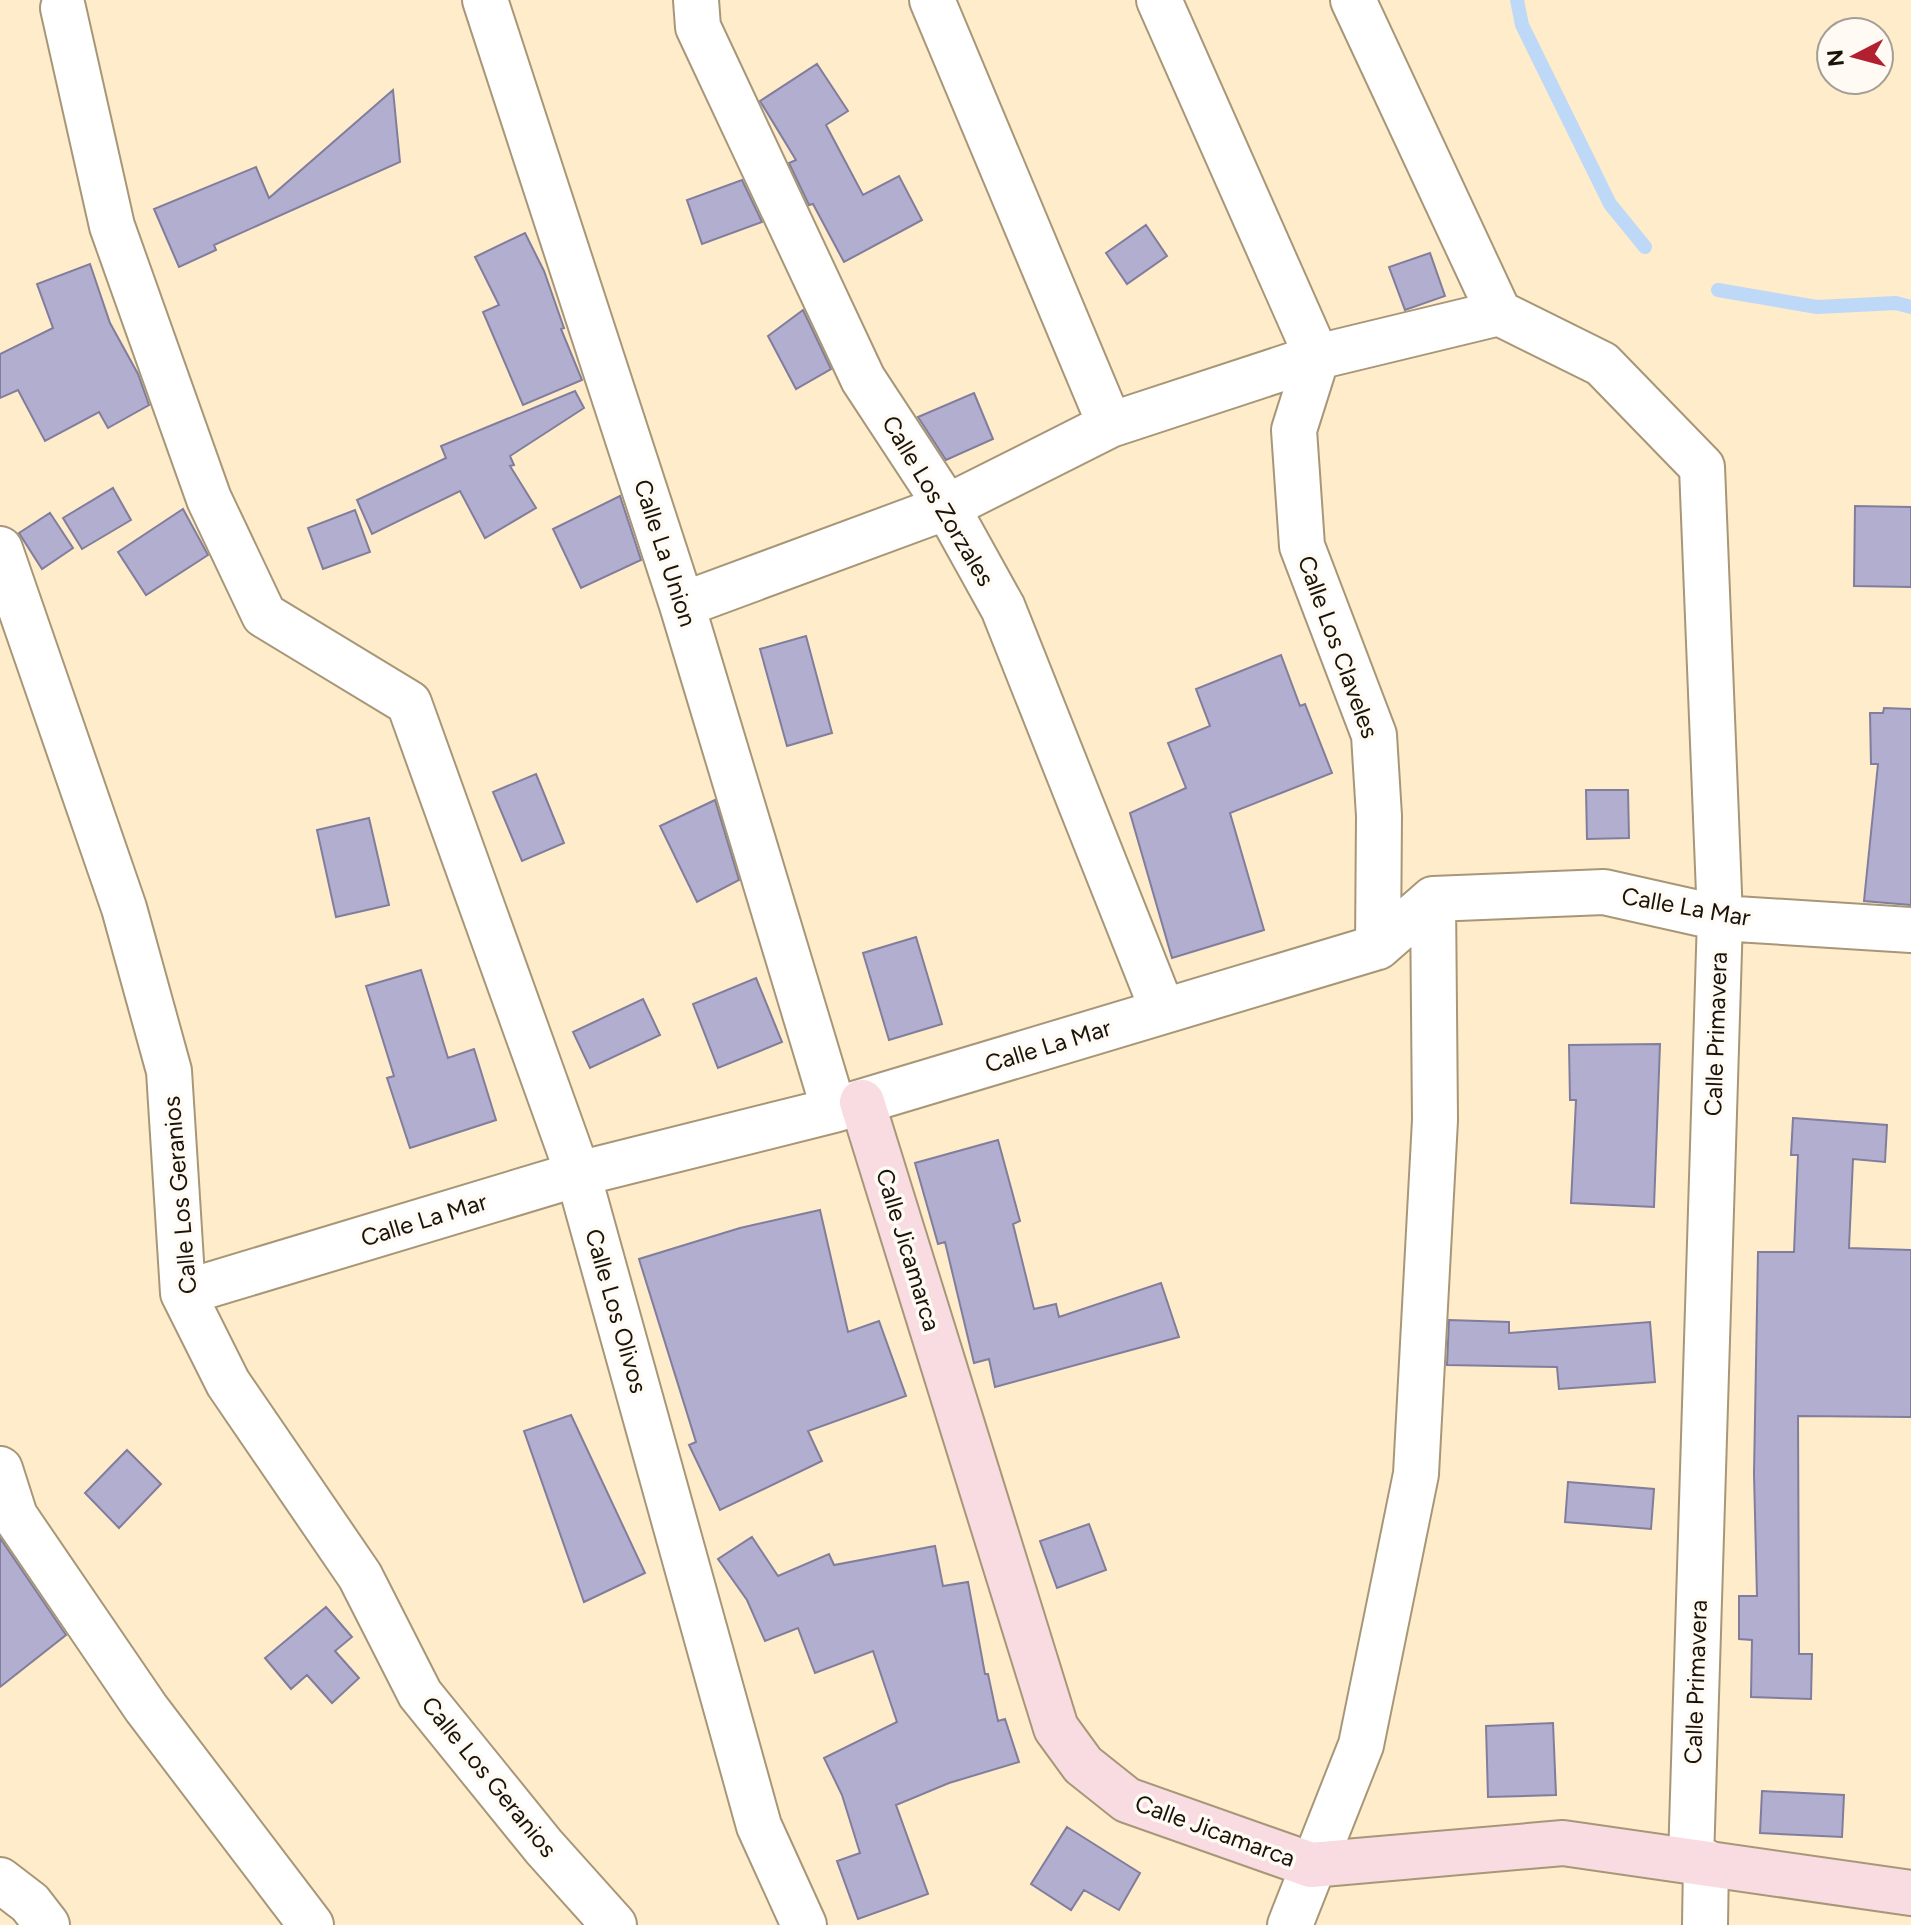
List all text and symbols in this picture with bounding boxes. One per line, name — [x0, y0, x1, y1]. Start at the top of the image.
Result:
north arrow — [1815, 16, 1895, 96]
text: N — [1821, 48, 1850, 68]
street label: Calle Los Zorzales — [876, 410, 1001, 591]
street label: Calle La Union — [628, 476, 703, 630]
street label: Calle Los Claveles — [1292, 552, 1385, 742]
street label: Calle La Mar — [1619, 881, 1753, 932]
street label: Calle Primavera — [1698, 951, 1733, 1117]
street label: Calle La Mar — [981, 1013, 1114, 1078]
street label: Calle Los Geranios — [156, 1095, 203, 1295]
street label: Calle Jicamarca — [870, 1165, 947, 1335]
street label: Calle La Mar — [357, 1187, 490, 1252]
street label: Calle Los Olivos — [579, 1225, 654, 1396]
street label: Calle Primavera — [1678, 1599, 1713, 1765]
street label: Calle Los Geranios — [416, 1690, 563, 1863]
street label: Calle Jicamarca — [1131, 1788, 1299, 1873]

